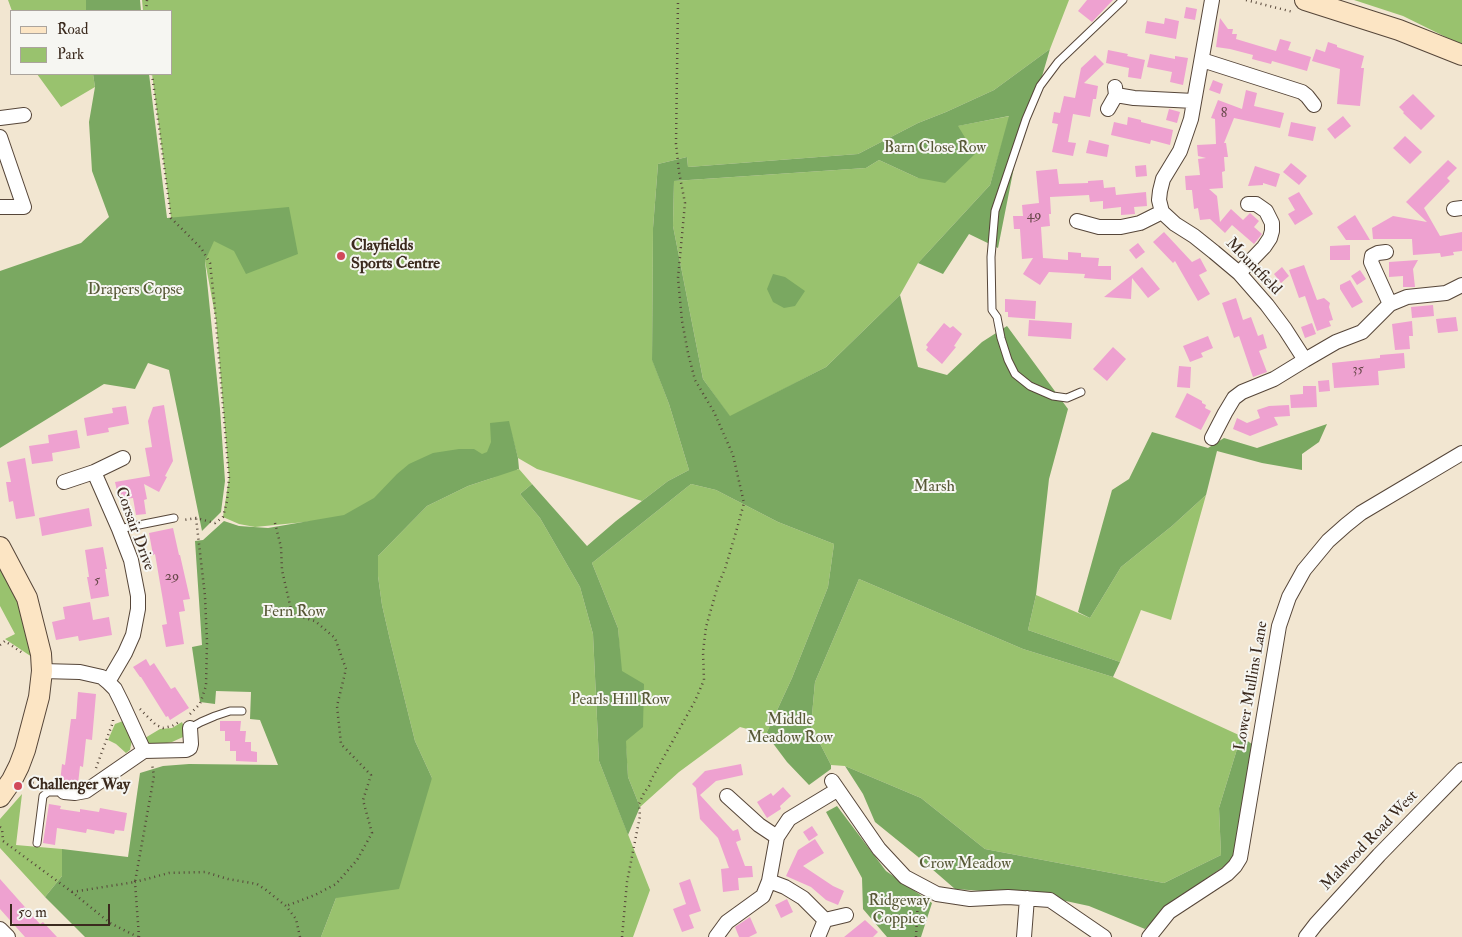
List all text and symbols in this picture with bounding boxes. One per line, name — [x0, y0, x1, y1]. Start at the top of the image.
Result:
legend — [10, 10, 172, 75]
text: Road — [57, 20, 88, 39]
text: Park — [57, 45, 84, 64]
house number: 8 — [1221, 106, 1227, 122]
park label: Barn Close Row — [884, 139, 986, 159]
house number: 49 — [1027, 208, 1041, 224]
street label: Mountfield — [1221, 234, 1285, 300]
place label: Clayfields Sports Centre — [351, 237, 440, 275]
marker: Clayfields Sports Centre — [335, 250, 347, 262]
park label: Drapers Copse — [88, 281, 182, 301]
house number: 35 — [1352, 362, 1364, 378]
park label: Marsh — [913, 478, 955, 498]
street label: Corsair Drive — [110, 485, 158, 573]
house number: 29 — [165, 569, 179, 585]
house number: 5 — [94, 573, 100, 589]
park label: Fern Row — [263, 603, 325, 623]
street label: Lower Mullins Lane — [1231, 620, 1273, 752]
park label: Pearls Hill Row — [571, 691, 669, 711]
park label: Middle Meadow Row — [747, 711, 833, 749]
place label: Challenger Way — [28, 776, 130, 796]
marker: Challenger Way — [12, 780, 24, 792]
street label: Malwood Road West — [1317, 787, 1423, 895]
park label: Crow Meadow — [919, 855, 1011, 875]
park label: Ridgeway Coppice — [868, 892, 930, 930]
scale bar — [12, 894, 112, 926]
text: 50 m — [18, 903, 47, 922]

